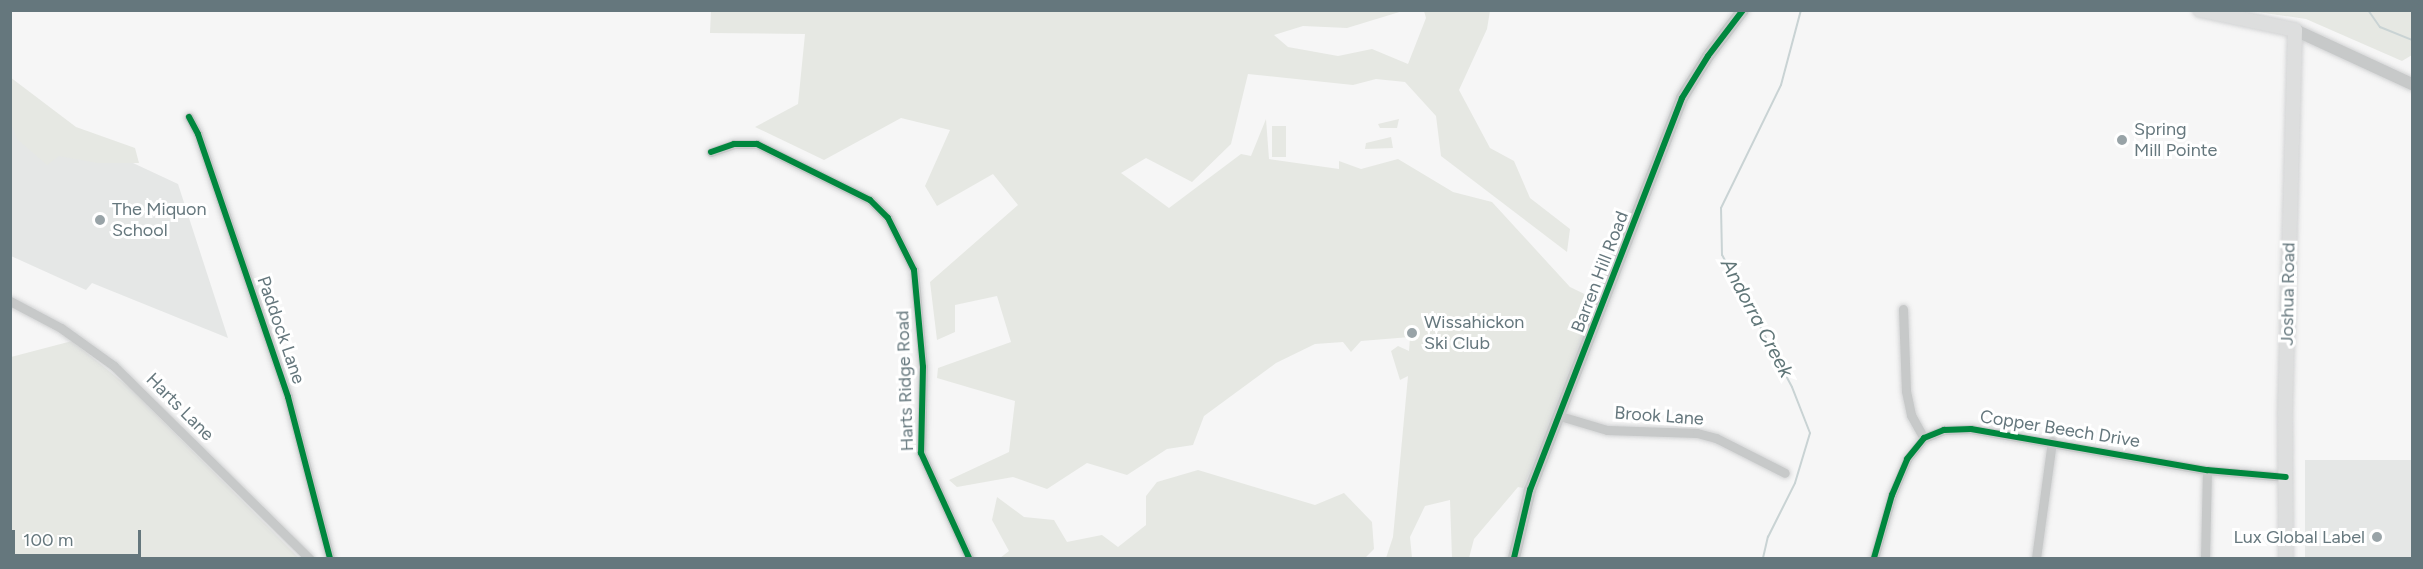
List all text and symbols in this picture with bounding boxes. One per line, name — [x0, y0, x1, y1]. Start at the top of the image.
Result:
place label: Spring Mill Pointe — [2134, 119, 2217, 162]
marker: Spring Mill Pointe — [2115, 133, 2129, 147]
place label: The Miquon School — [112, 199, 207, 242]
street label: Barren Hill Road — [1567, 208, 1633, 336]
marker: The Miquon School — [93, 213, 107, 227]
street label: Joshua Road — [2276, 242, 2300, 346]
water label: Andorra Creek — [1716, 254, 1798, 382]
street label: Paddock Lane — [253, 273, 309, 387]
street label: Harts Ridge Road — [892, 310, 918, 452]
place label: Wissahickon Ski Club — [1424, 312, 1524, 354]
marker: Wissahickon Ski Club — [1405, 326, 1419, 340]
street label: Harts Lane — [142, 369, 218, 445]
street label: Brook Lane — [1614, 402, 1704, 430]
street label: Copper Beech Drive — [1979, 406, 2141, 452]
scale bar — [15, 518, 144, 556]
place label: Lux Global Label — [2234, 526, 2365, 548]
text: 100 m — [23, 529, 73, 551]
marker: Lux Global Label — [2370, 530, 2384, 544]

